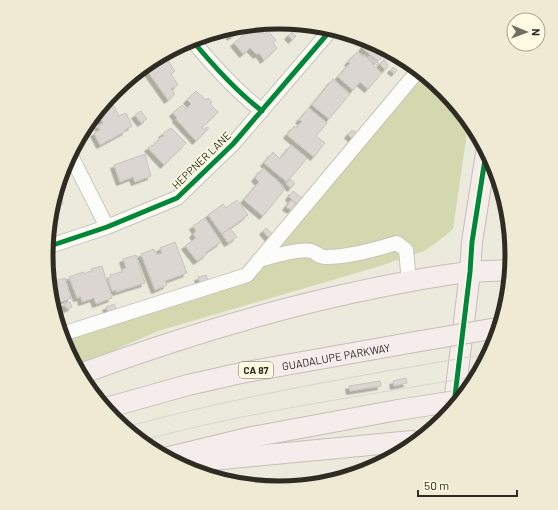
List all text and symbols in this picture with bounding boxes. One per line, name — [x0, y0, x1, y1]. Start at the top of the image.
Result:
north arrow — [506, 12, 546, 52]
text: N — [530, 28, 543, 36]
street label: HEPPNER LANE — [169, 128, 233, 191]
street label: GUADALUPE PARKWAY — [281, 340, 391, 372]
road number: CA 87 — [239, 362, 273, 378]
scale bar — [418, 472, 517, 498]
text: 50 m — [424, 478, 449, 492]

